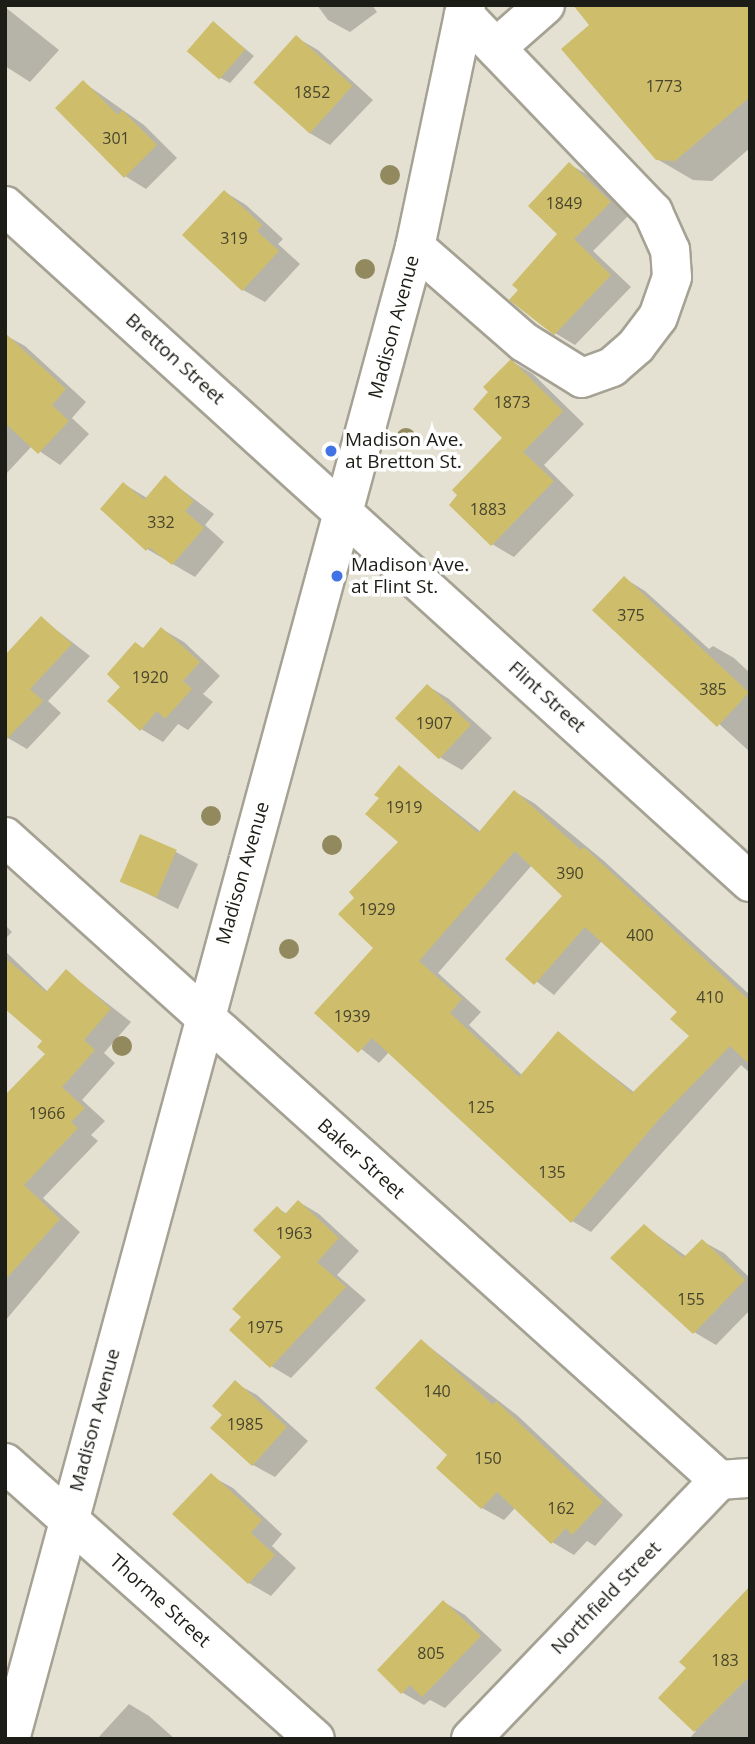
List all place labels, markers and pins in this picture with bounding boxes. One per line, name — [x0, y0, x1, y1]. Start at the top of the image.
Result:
place label: Madison Ave. at Bretton St. — [345, 429, 463, 473]
marker: Madison Ave. at Bretton St. — [323, 443, 339, 459]
place label: Madison Ave. at Flint St. — [351, 554, 469, 598]
marker: Madison Ave. at Flint St. — [329, 568, 345, 584]

